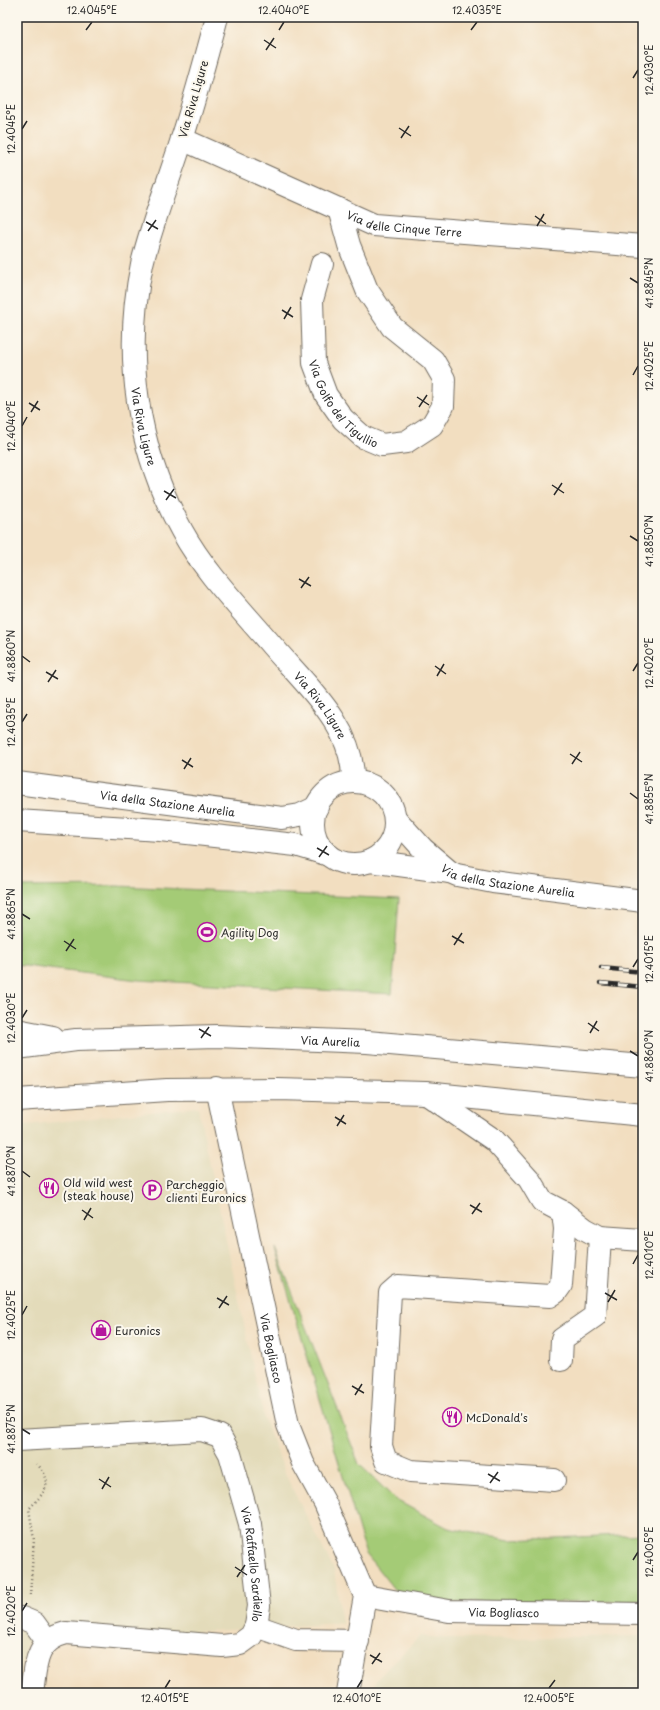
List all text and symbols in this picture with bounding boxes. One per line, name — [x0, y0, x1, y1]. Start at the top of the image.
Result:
text: 12.4045°E — [67, 2, 117, 17]
text: 12.4040°E — [258, 2, 310, 17]
text: 12.4035°E — [452, 2, 502, 17]
text: 12.4030°E — [641, 44, 656, 96]
street label: Via Riva Ligure — [174, 58, 212, 140]
text: 12.4045°E — [3, 104, 18, 154]
street label: Via delle Cinque Terre — [344, 205, 463, 240]
text: 41.8845°N — [641, 257, 656, 309]
text: 12.4025°E — [641, 341, 656, 391]
street label: Via Golfo del Tigullio — [305, 357, 381, 451]
street label: Via Riva Ligure — [128, 386, 161, 468]
text: 12.4040°E — [3, 400, 18, 452]
text: 41.8850°N — [641, 515, 656, 567]
text: 41.8860°N — [3, 630, 18, 682]
text: 12.4020°E — [641, 637, 656, 689]
street label: Via Riva Ligure — [290, 667, 351, 741]
text: 12.4035°E — [3, 697, 18, 747]
text: 41.8855°N — [641, 773, 656, 824]
street label: Via della Stazione Aurelia — [99, 786, 236, 820]
street label: Via della Stazione Aurelia — [437, 860, 576, 901]
text: 41.8865°N — [3, 888, 18, 940]
sports icon: Agility Dog — [196, 921, 218, 943]
place label: Agility Dog — [221, 924, 279, 941]
text: 12.4015°E — [641, 935, 656, 983]
text: 12.4030°E — [3, 992, 18, 1044]
text: 41.8860°N — [641, 1030, 656, 1082]
street label: Via Aurelia — [300, 1031, 360, 1050]
text: 41.8870°N — [3, 1145, 18, 1196]
place label: Old wild west (steak house) — [63, 1174, 134, 1204]
place label: Parcheggio clienti Euronics — [166, 1176, 246, 1206]
restaurant icon: Old wild west (steak house) — [38, 1177, 60, 1199]
parking icon: Parcheggio clienti Euronics — [141, 1179, 163, 1201]
text: 12.4010°E — [641, 1230, 656, 1280]
text: 12.4025°E — [3, 1290, 18, 1340]
street label: Via Bogliasco — [256, 1312, 287, 1385]
shop icon: Euronics — [90, 1319, 112, 1341]
place label: Euronics — [115, 1322, 160, 1339]
text: 41.8875°N — [3, 1404, 18, 1454]
restaurant icon: McDonald's — [441, 1406, 463, 1428]
place label: McDonald's — [466, 1409, 528, 1426]
street label: Via Raffaello Sardiello — [237, 1504, 268, 1623]
text: 12.4005°E — [641, 1527, 656, 1577]
text: 12.4020°E — [3, 1585, 18, 1637]
street label: Via Bogliasco — [468, 1603, 539, 1621]
text: 12.4015°E — [141, 1690, 189, 1705]
text: 12.4010°E — [332, 1690, 382, 1705]
text: 12.4005°E — [524, 1690, 574, 1705]

